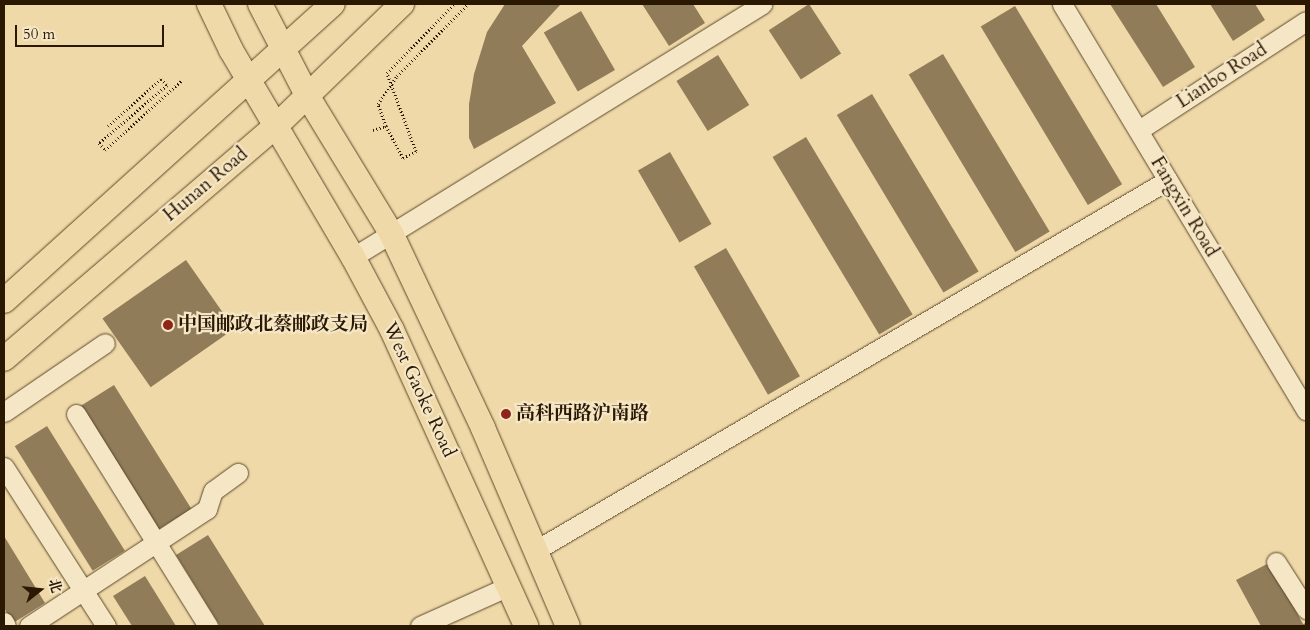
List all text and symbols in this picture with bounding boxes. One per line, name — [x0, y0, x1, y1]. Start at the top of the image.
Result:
scale bar — [18, 15, 166, 47]
text: 50 m — [23, 24, 55, 44]
street label: Lianbo Road — [1173, 38, 1271, 114]
street label: Hunan Road — [159, 143, 253, 227]
street label: Fangxin Road — [1145, 153, 1223, 261]
place label: 中国邮政北蔡邮政支局 — [178, 314, 368, 336]
marker: 中国邮政北蔡邮政支局 — [162, 319, 174, 331]
street label: West Gaoke Road — [378, 319, 460, 461]
place label: 高科西路沪南路 — [516, 403, 649, 425]
marker: 高科西路沪南路 — [500, 408, 512, 420]
north arrow — [15, 565, 65, 615]
text: 北 — [44, 576, 66, 595]

